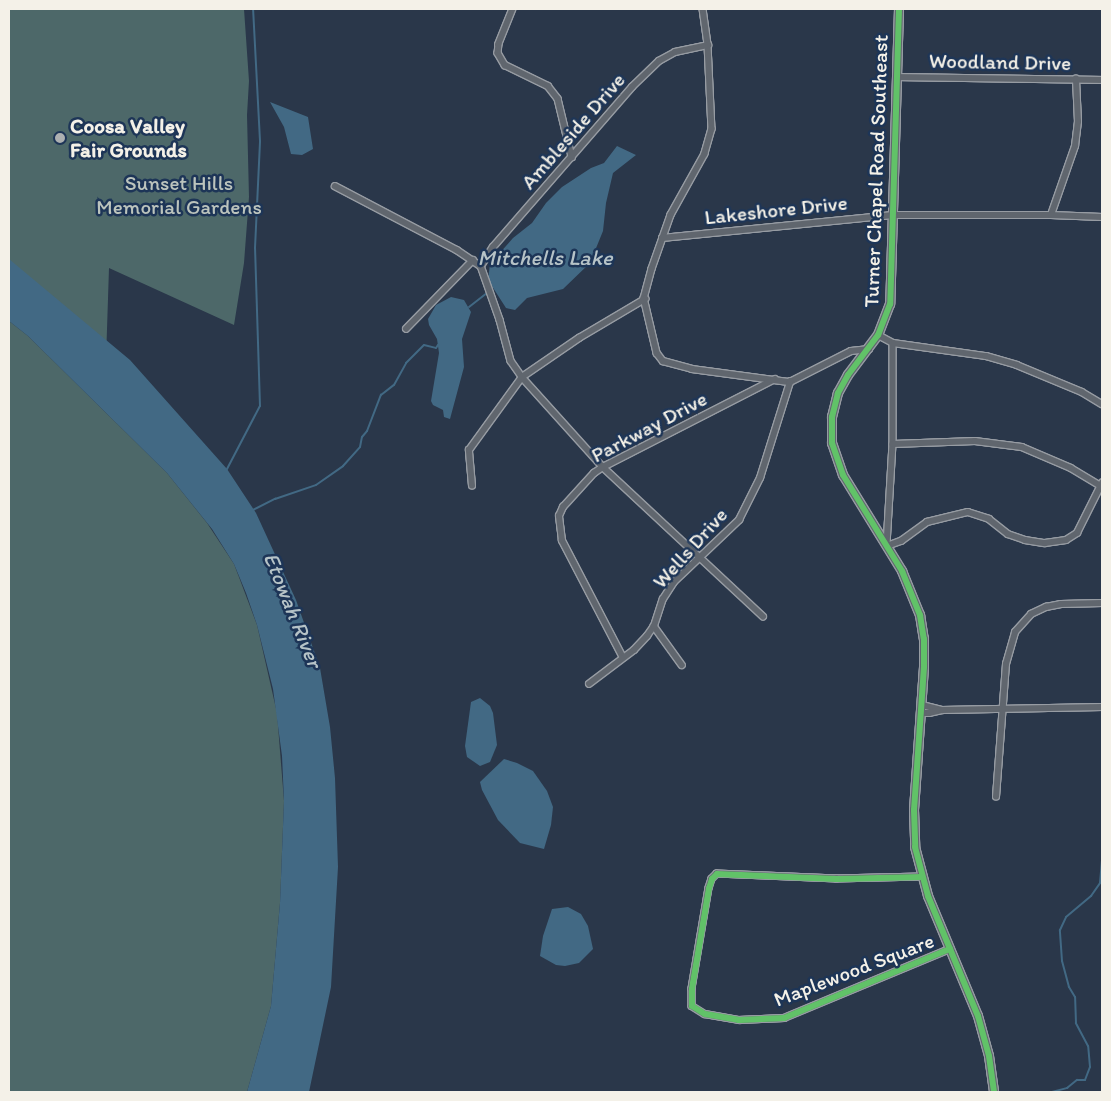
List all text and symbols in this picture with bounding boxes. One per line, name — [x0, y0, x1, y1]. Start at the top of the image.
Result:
street label: Turner Chapel Road Southeast — [859, 35, 893, 307]
street label: Woodland Drive — [928, 48, 1072, 76]
street label: Ambleside Drive — [516, 68, 630, 194]
place label: Coosa Valley Fair Grounds — [70, 113, 186, 163]
marker: Coosa Valley Fair Grounds — [54, 132, 66, 144]
park label: Sunset Hills Memorial Gardens — [96, 170, 262, 220]
street label: Lakeshore Drive — [703, 190, 849, 230]
water label: Mitchells Lake — [477, 245, 613, 271]
street label: Parkway Drive — [587, 386, 711, 468]
street label: Wells Drive — [647, 502, 733, 594]
water label: Etowah River — [258, 549, 328, 671]
street label: Maplewood Square — [771, 928, 937, 1012]

